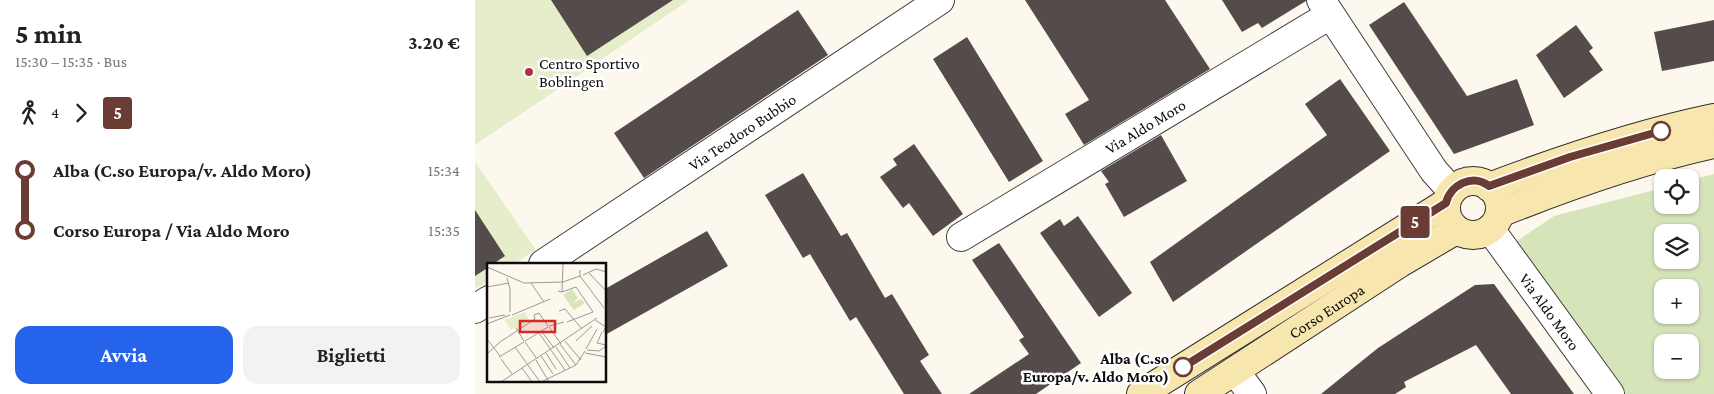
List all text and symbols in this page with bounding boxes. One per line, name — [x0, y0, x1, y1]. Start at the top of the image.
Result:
text: 5 min — [15, 18, 82, 49]
text: 3.20 € — [408, 32, 460, 53]
text: 15:30 – 15:35 · Bus — [15, 53, 127, 70]
place label: Centro Sportivo Boblingen — [539, 55, 640, 91]
marker: Centro Sportivo Boblingen — [523, 66, 535, 78]
street label: Via Teodoro Bubbio — [685, 90, 799, 173]
street label: Via Aldo Moro — [1102, 95, 1188, 157]
icon: walk — [15, 99, 43, 127]
icon: forward — [67, 99, 95, 127]
text: 5 — [113, 103, 122, 123]
text: 4 — [51, 104, 59, 121]
unlabelled marker — [1651, 121, 1671, 141]
text: Alba (C.so Europa/v. Aldo Moro) — [53, 160, 312, 181]
text: 15:34 — [428, 162, 460, 179]
map controls — [1654, 169, 1699, 379]
button: locate — [1654, 169, 1699, 214]
line badge: 5 — [1399, 206, 1431, 238]
text: 5 — [1411, 212, 1419, 232]
text: Corso Europa / Via Aldo Moro — [53, 220, 290, 241]
text: 15:35 — [428, 222, 460, 239]
button: layers — [1654, 224, 1699, 269]
inset map — [487, 263, 606, 382]
street label: Via Aldo Moro — [1516, 270, 1584, 353]
button: + — [1654, 279, 1699, 324]
street label: Corso Europa — [1286, 280, 1368, 342]
button: Avvia — [15, 326, 233, 384]
button: Biglietti — [243, 326, 460, 384]
button: − — [1654, 334, 1699, 379]
place label: Alba (C.so Europa/v. Aldo Moro) — [1023, 350, 1169, 386]
marker: Alba (C.so Europa/v. Aldo Moro) — [1173, 357, 1193, 377]

